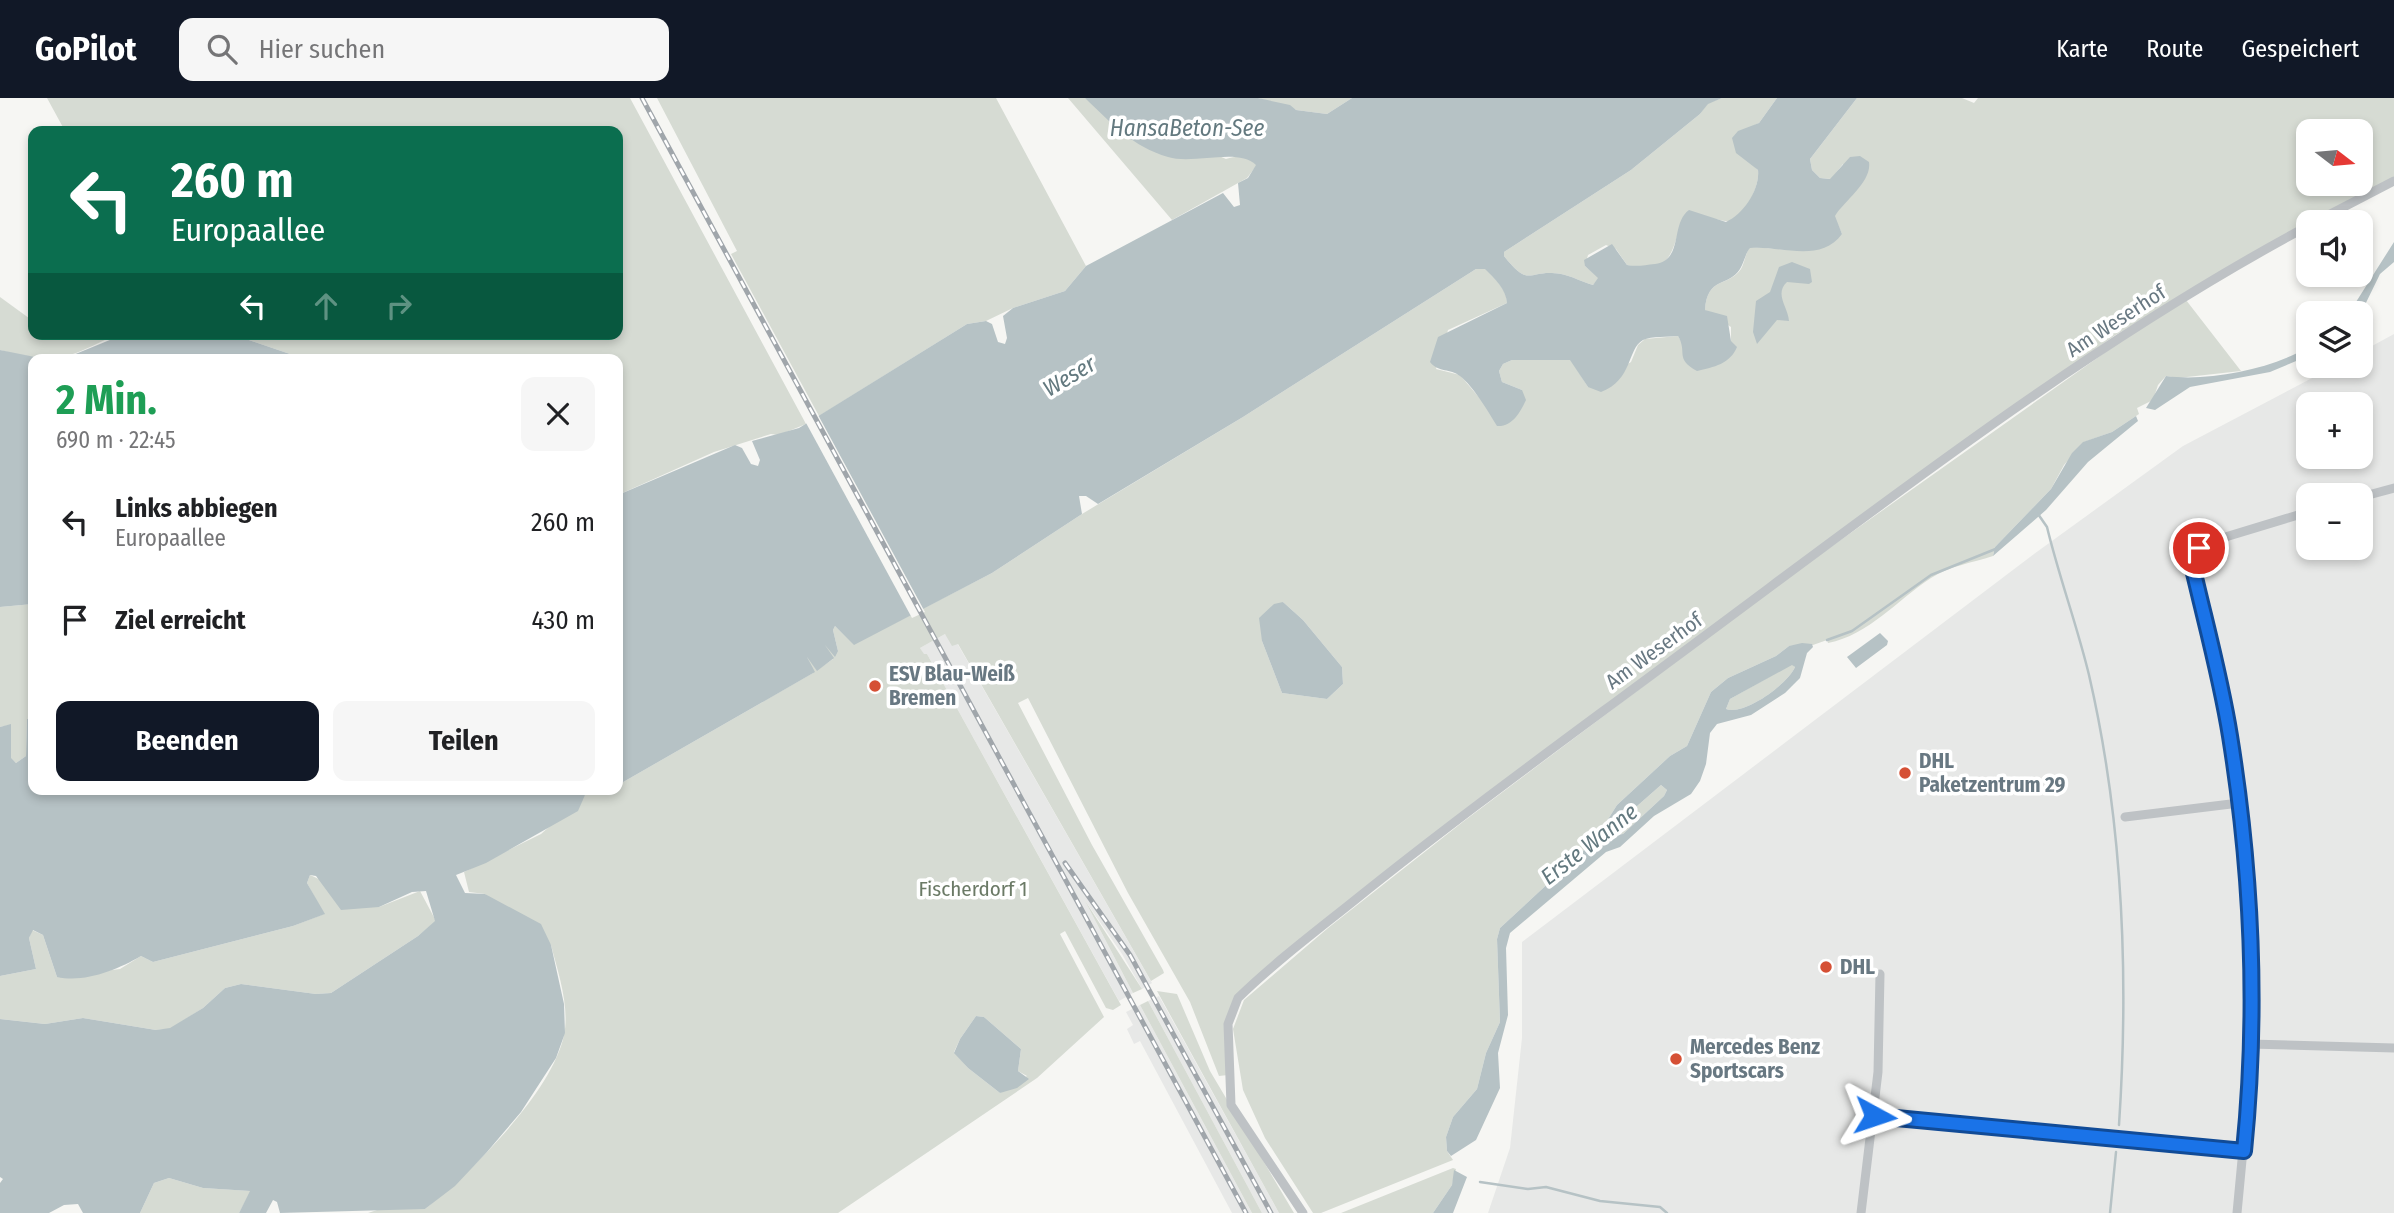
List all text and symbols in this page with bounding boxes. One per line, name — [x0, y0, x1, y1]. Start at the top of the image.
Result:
search box — [179, 18, 669, 81]
text: GoPilot — [35, 29, 137, 69]
icon: search — [203, 30, 241, 68]
text: Hier suchen — [259, 34, 385, 65]
text: Karte — [2056, 35, 2108, 63]
text: Route — [2146, 35, 2203, 63]
text: Gespeichert — [2241, 35, 2359, 63]
water label: HansaBeton-See — [1110, 114, 1264, 142]
north arrow — [2296, 119, 2373, 196]
map controls — [2296, 119, 2373, 560]
text: 260 m — [171, 151, 294, 210]
icon: left — [56, 154, 147, 245]
button: sound — [2296, 210, 2373, 287]
text: Europaallee — [171, 211, 325, 249]
street label: Am Weserhof — [2061, 278, 2172, 363]
icon: left — [234, 287, 272, 325]
icon: ahead — [307, 287, 345, 325]
icon: right — [380, 287, 418, 325]
button: layers — [2296, 301, 2373, 378]
water label: Weser — [1038, 349, 1101, 403]
text: 2 Min. — [56, 375, 157, 425]
button: close — [521, 377, 595, 451]
button: + — [2296, 392, 2373, 469]
text: 690 m · 22:45 — [56, 426, 176, 454]
button: − — [2296, 483, 2373, 560]
text: Links abbiegen — [115, 493, 278, 524]
icon: left — [56, 503, 94, 541]
text: 260 m — [531, 507, 595, 538]
pin — [2169, 518, 2229, 578]
text: Europaallee — [115, 524, 226, 552]
icon: arrive — [2180, 529, 2218, 567]
icon: arrive — [56, 601, 94, 639]
text: Ziel erreicht — [115, 605, 246, 636]
text: 430 m — [531, 605, 595, 636]
street label: Am Weserhof — [1601, 606, 1709, 695]
place label: ESV Blau-Weiß Bremen — [889, 661, 1015, 711]
marker: ESV Blau-Weiß Bremen — [867, 678, 883, 694]
button: Beenden — [56, 701, 319, 781]
button: Teilen — [333, 701, 595, 781]
place label: DHL Paketzentrum 29 — [1919, 748, 2066, 798]
marker: DHL Paketzentrum 29 — [1897, 765, 1913, 781]
water label: Erste Wanne — [1535, 798, 1643, 890]
park label: Fischerdorf 1 — [918, 876, 1028, 902]
place label: DHL — [1840, 954, 1875, 980]
marker: DHL — [1818, 959, 1834, 975]
place label: Mercedes Benz Sportscars — [1690, 1034, 1820, 1084]
marker: Mercedes Benz Sportscars — [1668, 1051, 1684, 1067]
position arrow — [1838, 1079, 1912, 1153]

